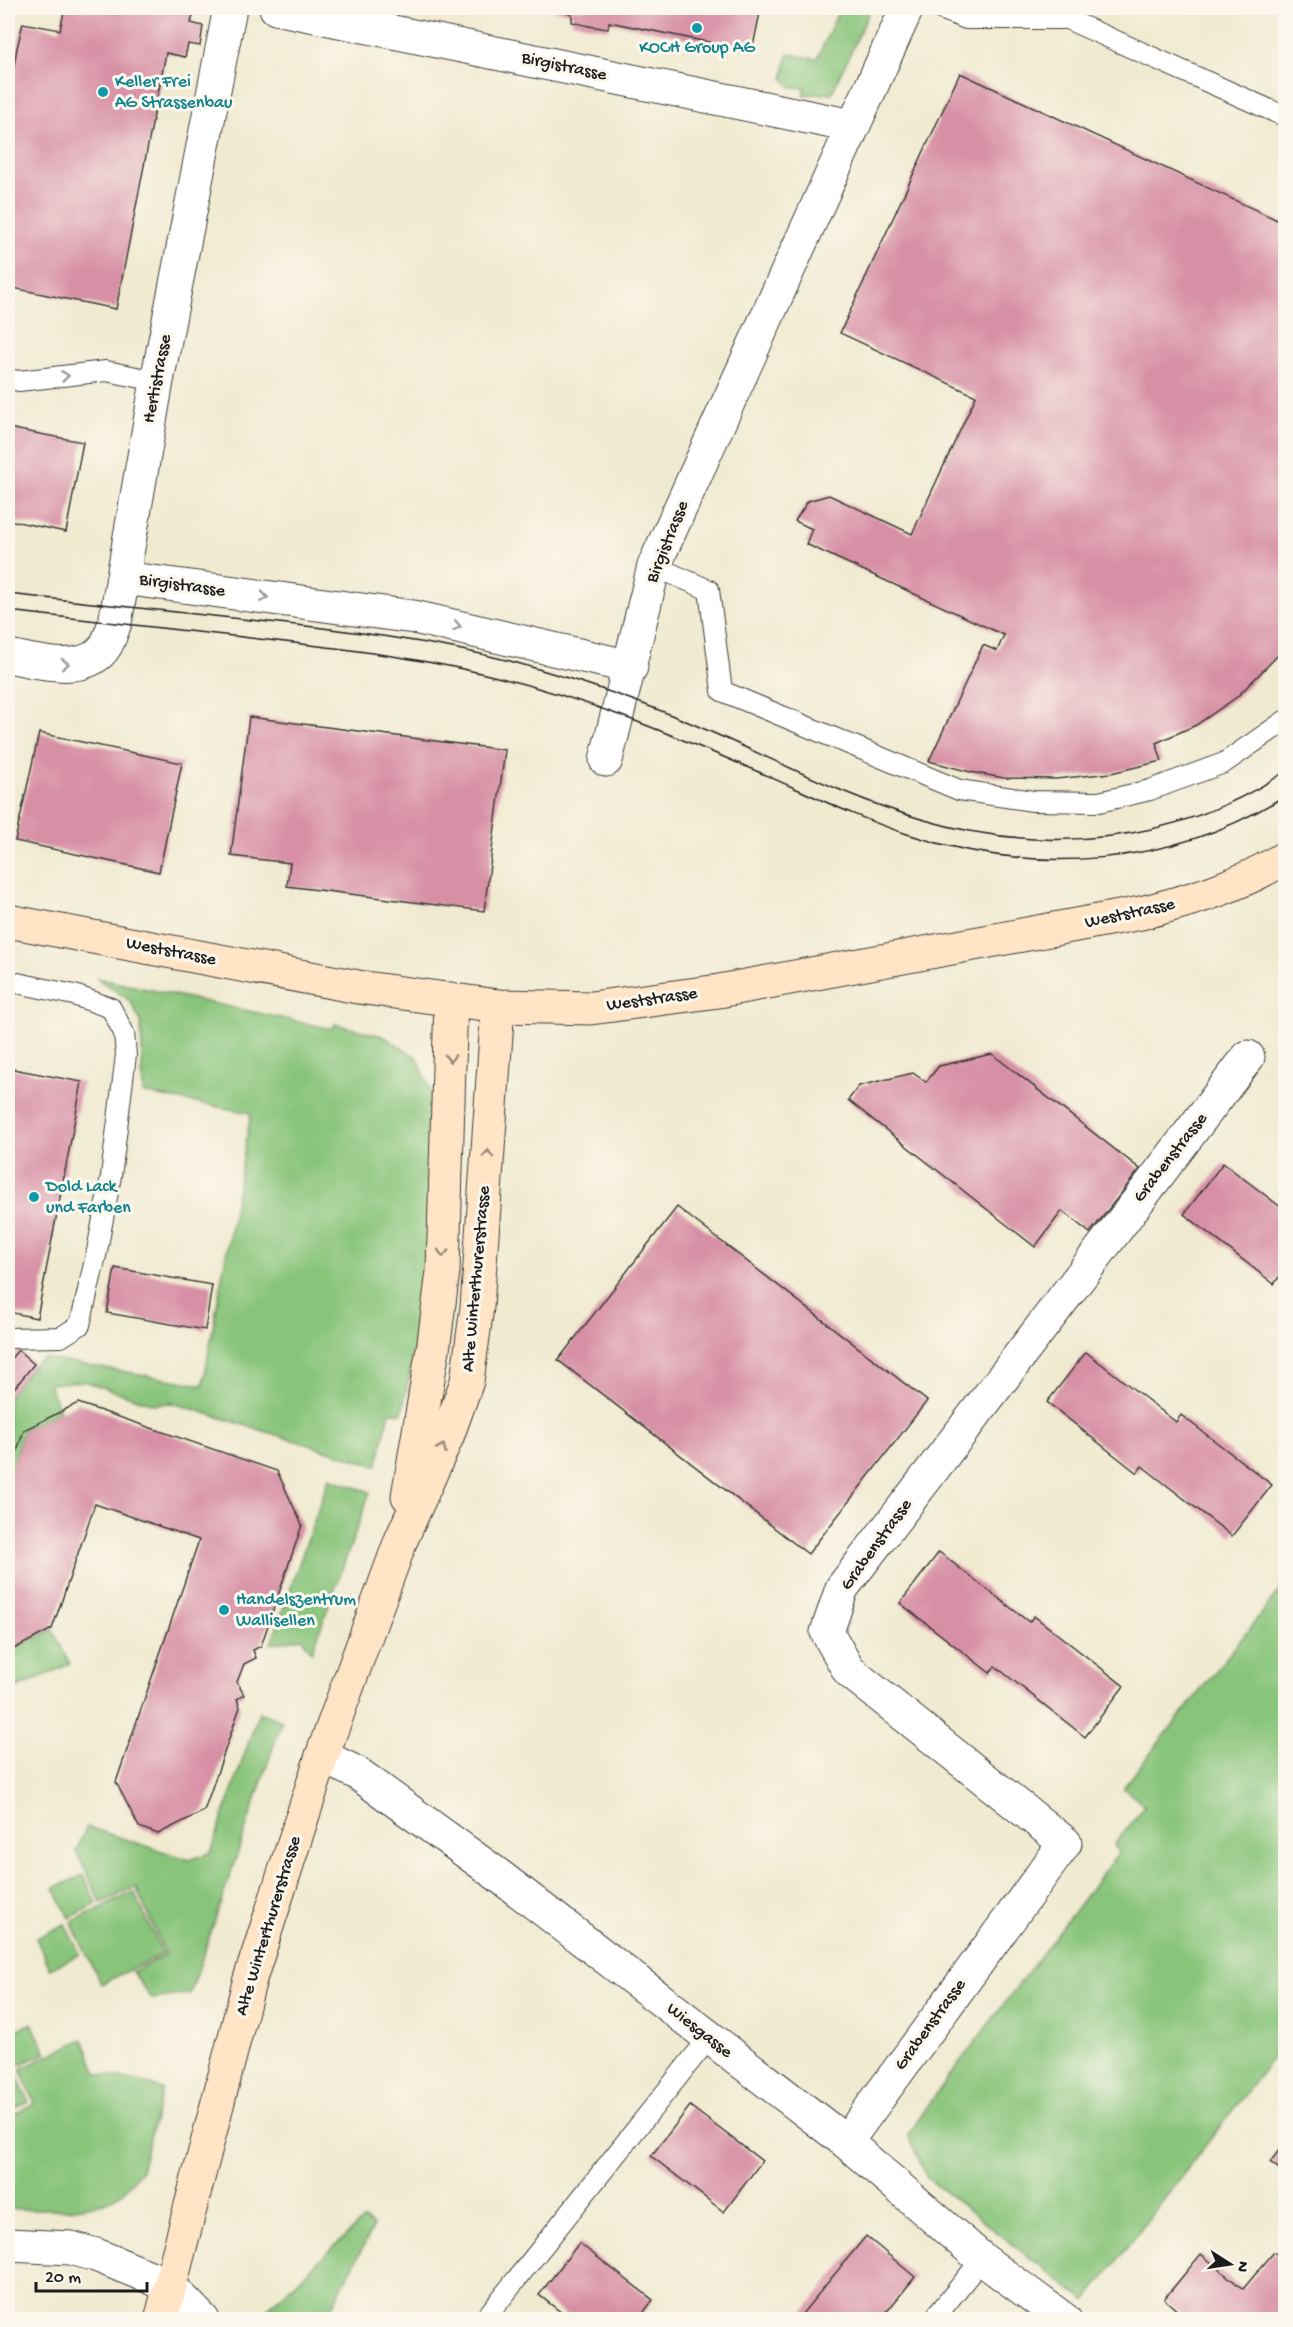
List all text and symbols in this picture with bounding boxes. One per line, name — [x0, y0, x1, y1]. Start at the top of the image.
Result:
marker: KOCH Group AG — [690, 21, 704, 35]
place label: KOCH Group AG — [639, 38, 755, 59]
street label: Birgistrasse — [519, 48, 609, 86]
place label: Keller Frei AG Strassenbau — [115, 72, 233, 114]
marker: Keller Frei AG Strassenbau — [96, 85, 110, 99]
street label: Hertistrasse — [139, 332, 177, 425]
one-way arrow — [61, 370, 70, 382]
street label: Birgistrasse — [642, 497, 694, 587]
street label: Birgistrasse — [137, 569, 227, 603]
one-way arrow — [260, 590, 269, 602]
one-way arrow — [452, 619, 462, 632]
one-way arrow — [61, 657, 70, 670]
street label: Weststrasse — [1083, 894, 1178, 934]
street label: Weststrasse — [124, 933, 219, 971]
street label: Weststrasse — [605, 983, 699, 1017]
one-way arrow — [443, 1053, 456, 1062]
street label: Grabenstrasse — [1129, 1108, 1213, 1207]
one-way arrow — [481, 1149, 494, 1158]
place label: Dold Lack und Farben — [45, 1177, 131, 1219]
street label: Alte Winterthurerstrasse — [458, 1184, 496, 1373]
marker: Dold Lack und Farben — [27, 1190, 41, 1204]
one-way arrow — [437, 1248, 449, 1257]
one-way arrow — [435, 1443, 447, 1454]
street label: Grabenstrasse — [837, 1495, 918, 1595]
place label: Handelszentrum Wallisellen — [236, 1590, 356, 1632]
marker: Handelszentrum Wallisellen — [217, 1603, 231, 1617]
street label: Alte Winterthurerstrasse — [232, 1833, 307, 2018]
street label: Grabenstrasse — [891, 1975, 972, 2075]
street label: Wiesgasse — [662, 1999, 737, 2064]
north arrow — [1200, 2234, 1260, 2294]
scale bar — [36, 2255, 147, 2293]
text: N — [1231, 2259, 1252, 2274]
text: 20 m — [45, 2268, 81, 2289]

